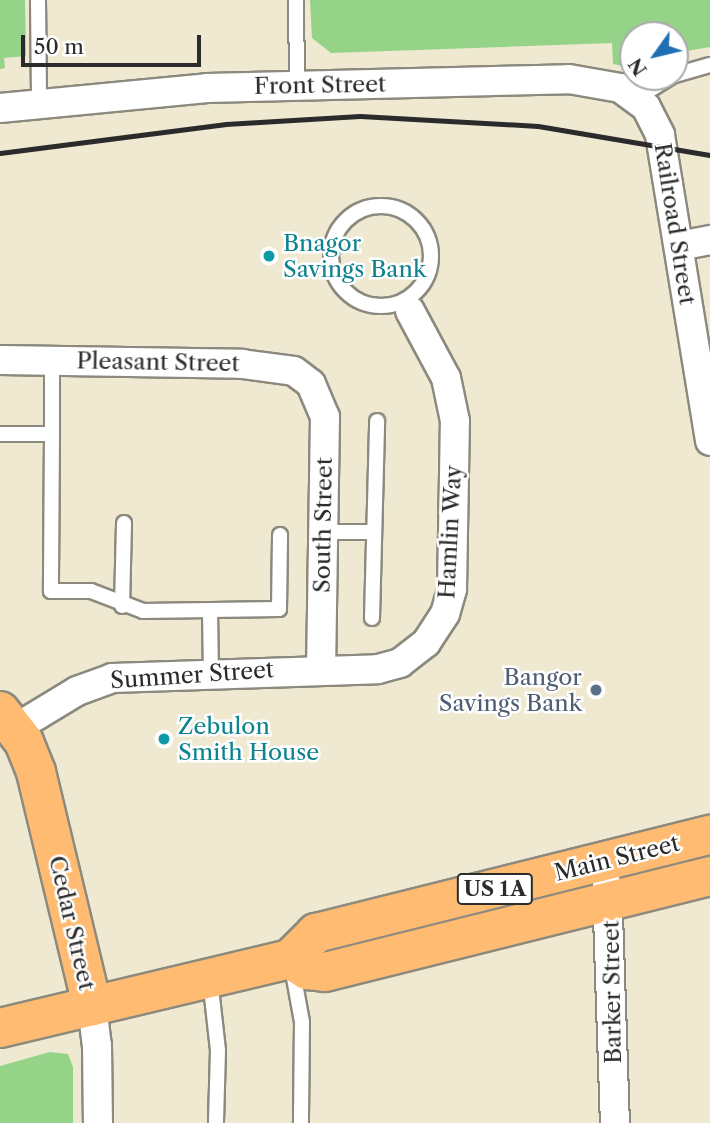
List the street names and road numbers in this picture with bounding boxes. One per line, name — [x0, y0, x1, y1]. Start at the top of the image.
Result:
street label: Front Street — [254, 70, 386, 100]
street label: Railroad Street — [649, 141, 701, 307]
street label: Pleasant Street — [76, 347, 240, 377]
street label: South Street — [308, 457, 338, 593]
street label: Hamlin Way — [433, 464, 467, 600]
street label: Summer Street — [109, 655, 275, 695]
street label: Main Street — [552, 829, 682, 887]
street label: Cedar Street — [43, 853, 101, 993]
road number: US 1A — [456, 872, 534, 906]
street label: Barker Street — [597, 920, 627, 1064]

